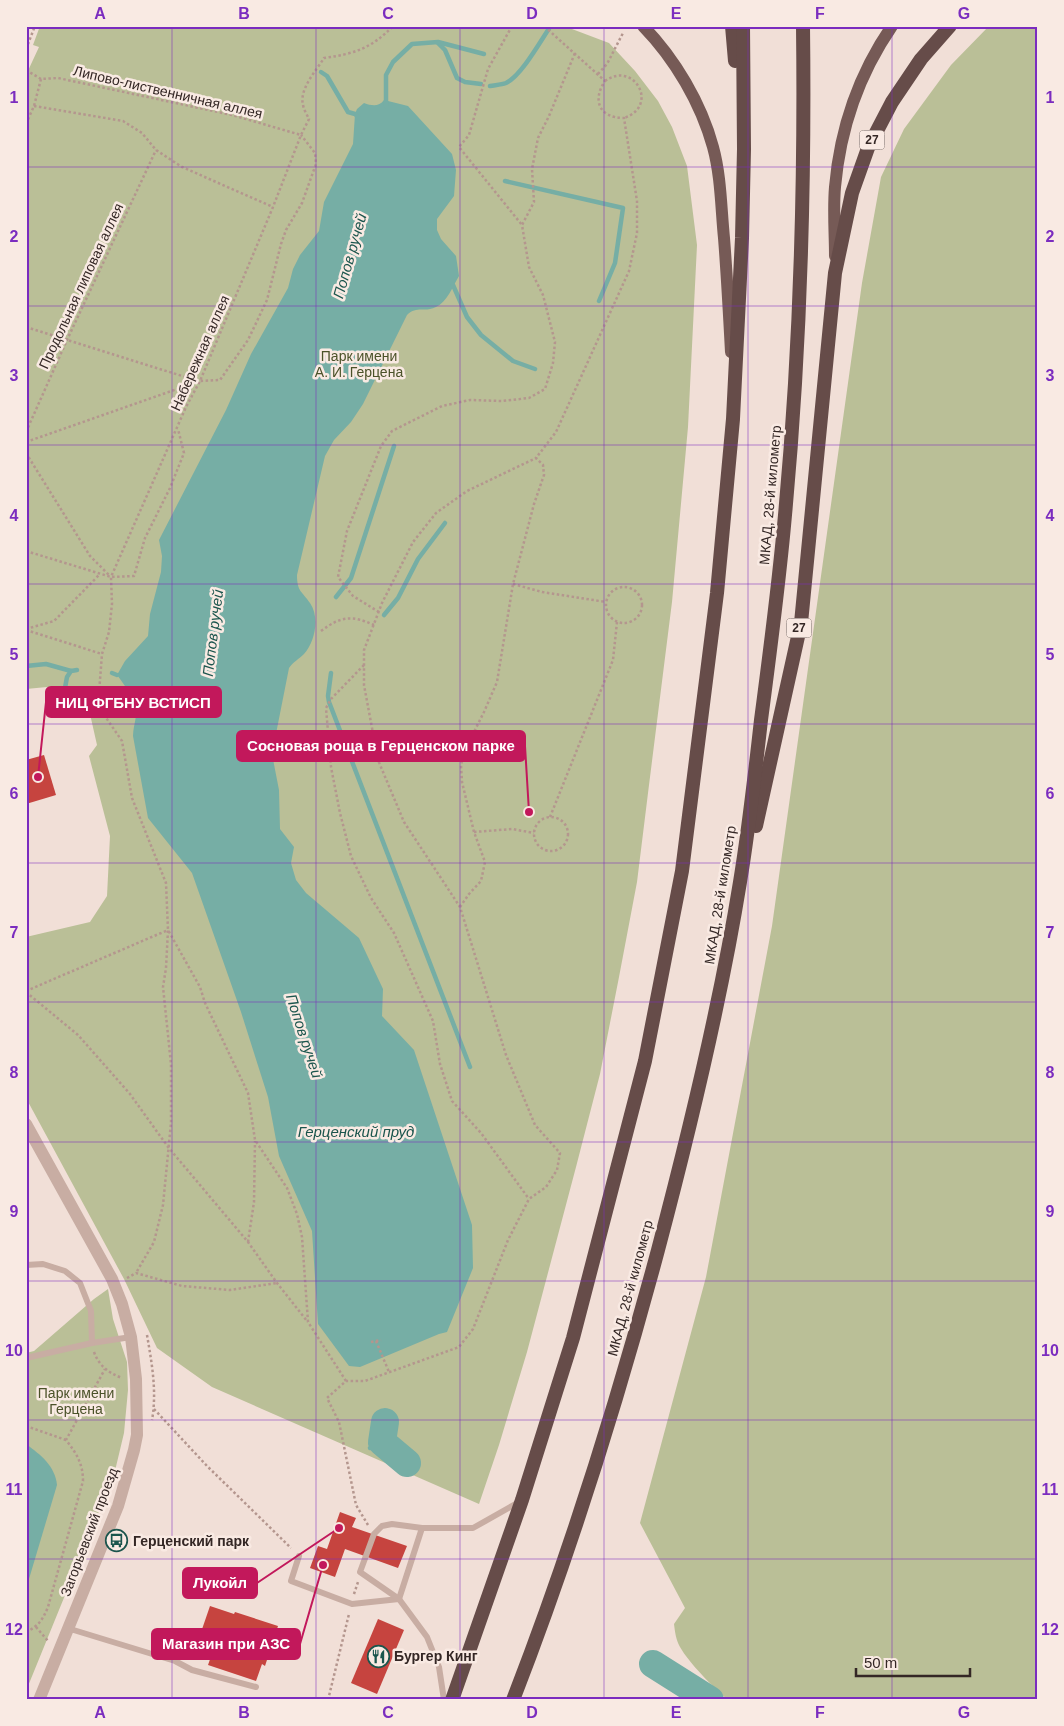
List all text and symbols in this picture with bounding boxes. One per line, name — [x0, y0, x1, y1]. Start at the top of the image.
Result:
text: A — [94, 5, 106, 22]
text: B — [238, 5, 250, 22]
text: C — [382, 5, 394, 22]
text: D — [526, 5, 538, 22]
text: E — [671, 5, 682, 22]
text: F — [815, 5, 825, 22]
text: G — [958, 5, 970, 22]
street label: Липово-лиственничная аллея — [72, 62, 264, 122]
text: 1 — [10, 89, 19, 106]
text: 1 — [1046, 89, 1055, 106]
road number: 27 — [860, 130, 884, 150]
street label: Продольная липовая аллея — [36, 201, 126, 371]
water label: Попов ручей — [329, 211, 370, 300]
text: 2 — [10, 228, 19, 245]
text: 2 — [1046, 228, 1055, 245]
street label: Набережная аллея — [167, 293, 233, 413]
park label: Парк имени А. И. Герцена — [315, 348, 403, 380]
text: 3 — [10, 367, 19, 384]
text: 3 — [1046, 367, 1055, 384]
street label: МКАД, 28-й километр — [756, 424, 784, 565]
text: 4 — [10, 507, 19, 524]
text: 4 — [1046, 507, 1055, 524]
water label: Попов ручей — [199, 588, 226, 677]
road number: 27 — [786, 618, 812, 638]
text: 5 — [10, 646, 19, 663]
text: 5 — [1046, 646, 1055, 663]
callout: НИЦ ФГБНУ ВСТИСП — [46, 687, 221, 717]
text: НИЦ ФГБНУ ВСТИСП — [55, 694, 211, 711]
callout: Сосновая роща в Герценском парке — [237, 731, 525, 761]
text: Сосновая роща в Герценском парке — [247, 737, 515, 754]
text: 6 — [10, 785, 19, 802]
text: 6 — [1046, 785, 1055, 802]
street label: МКАД, 28-й километр — [701, 824, 739, 965]
text: 7 — [10, 924, 19, 941]
text: 7 — [1046, 924, 1055, 941]
water label: Попов ручей — [283, 992, 326, 1081]
text: 8 — [10, 1064, 19, 1081]
text: 8 — [1046, 1064, 1055, 1081]
water label: Герценский пруд — [298, 1123, 414, 1140]
text: 9 — [10, 1203, 19, 1220]
text: 9 — [1046, 1203, 1055, 1220]
street label: МКАД, 28-й километр — [604, 1218, 656, 1358]
text: 10 — [5, 1342, 23, 1359]
text: 10 — [1041, 1342, 1059, 1359]
park label: Парк имени Герцена — [38, 1385, 114, 1417]
street label: Загорьевский проезд — [57, 1465, 121, 1599]
text: 11 — [6, 1481, 23, 1498]
text: 11 — [1042, 1481, 1059, 1498]
bus stop icon: Герценский парк — [105, 1529, 129, 1553]
place label: Герценский парк — [133, 1533, 250, 1549]
callout: Лукойл — [183, 1568, 257, 1598]
text: Лукойл — [193, 1574, 247, 1591]
text: 12 — [5, 1621, 23, 1638]
text: 12 — [1041, 1621, 1059, 1638]
callout: Магазин при АЗС — [152, 1629, 300, 1659]
text: Магазин при АЗС — [162, 1635, 290, 1652]
restaurant icon: Бургер Кинг — [366, 1644, 390, 1668]
scale bar — [856, 1646, 970, 1678]
place label: Бургер Кинг — [394, 1648, 478, 1664]
text: 50 m — [864, 1654, 897, 1671]
text: A — [94, 1704, 106, 1721]
text: B — [238, 1704, 250, 1721]
text: C — [382, 1704, 394, 1721]
text: D — [526, 1704, 538, 1721]
text: E — [671, 1704, 682, 1721]
text: F — [815, 1704, 825, 1721]
text: G — [958, 1704, 970, 1721]

